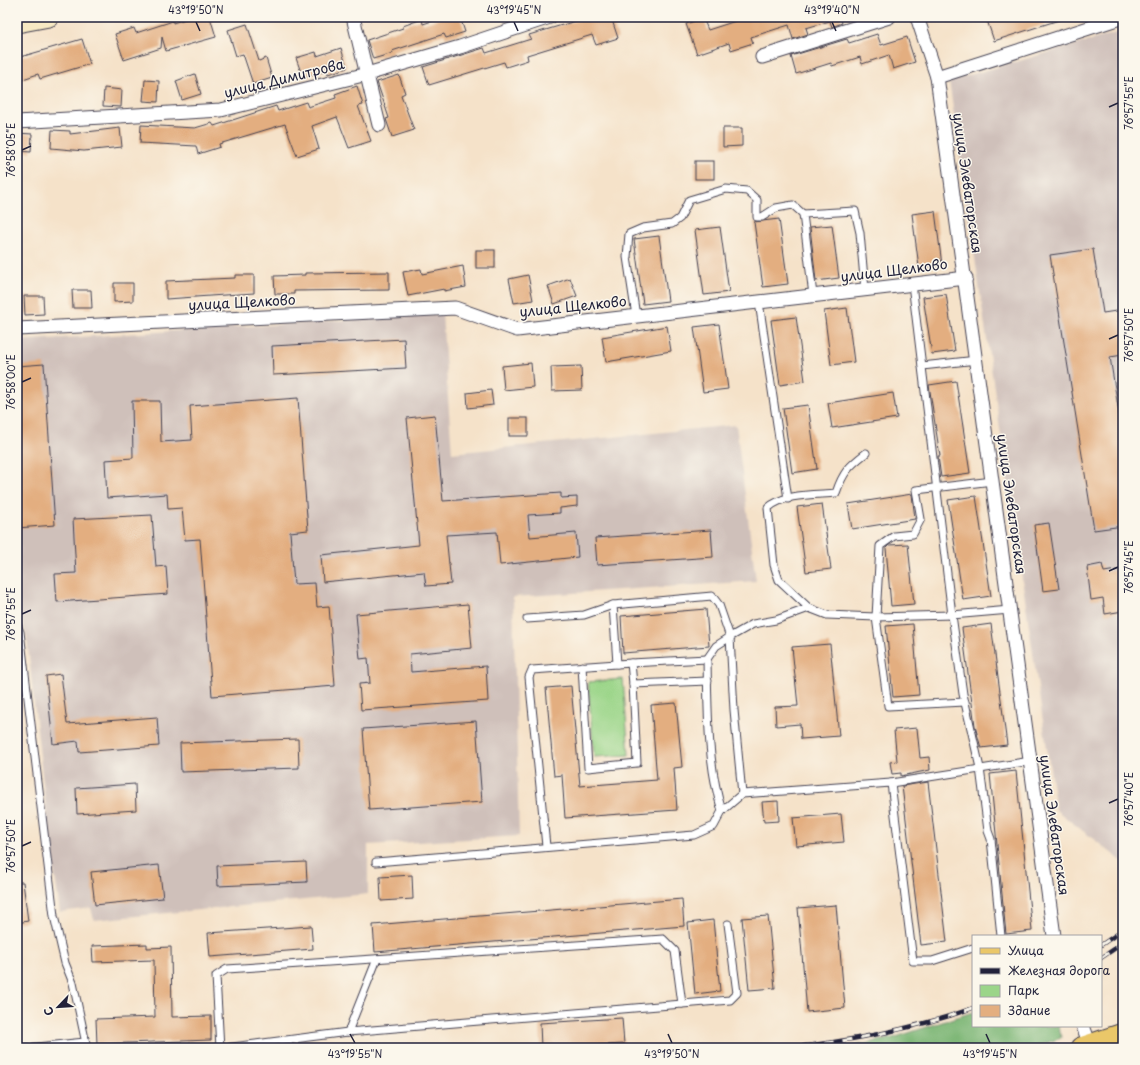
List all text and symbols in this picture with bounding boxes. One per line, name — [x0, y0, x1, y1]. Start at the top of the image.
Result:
text: 43°19'50"N — [168, 2, 224, 17]
text: 43°19'45"N — [487, 2, 541, 17]
text: 43°19'40"N — [804, 2, 860, 17]
street label: улица Димитрова — [222, 53, 347, 103]
text: 76°57'55"E — [1121, 76, 1136, 130]
street label: улица Элеваторская — [948, 111, 988, 255]
text: 76°58'05"E — [3, 123, 18, 177]
street label: улица Щелково — [839, 253, 949, 287]
street label: улица Щелково — [188, 289, 296, 315]
street label: улица Щелково — [518, 290, 628, 322]
text: 76°57'50"E — [1121, 308, 1136, 362]
text: 76°58'00"E — [3, 354, 18, 410]
street label: улица Элеваторская — [992, 432, 1032, 576]
text: 76°57'45"E — [1121, 540, 1136, 594]
text: 76°57'55"E — [3, 587, 18, 641]
street label: улица Элеваторская — [1035, 753, 1075, 897]
text: 76°57'40"E — [1121, 772, 1136, 826]
text: 76°57'50"E — [3, 819, 18, 873]
legend — [972, 935, 1102, 1027]
text: Улица — [1008, 941, 1044, 959]
text: Железная дорога — [1008, 961, 1111, 979]
text: Парк — [1008, 981, 1040, 999]
north arrow — [38, 987, 78, 1027]
text: Здание — [1008, 1001, 1050, 1019]
text: С — [39, 1004, 58, 1019]
text: 43°19'55"N — [328, 1046, 382, 1061]
text: 43°19'50"N — [644, 1046, 700, 1061]
text: 43°19'45"N — [963, 1046, 1017, 1061]

